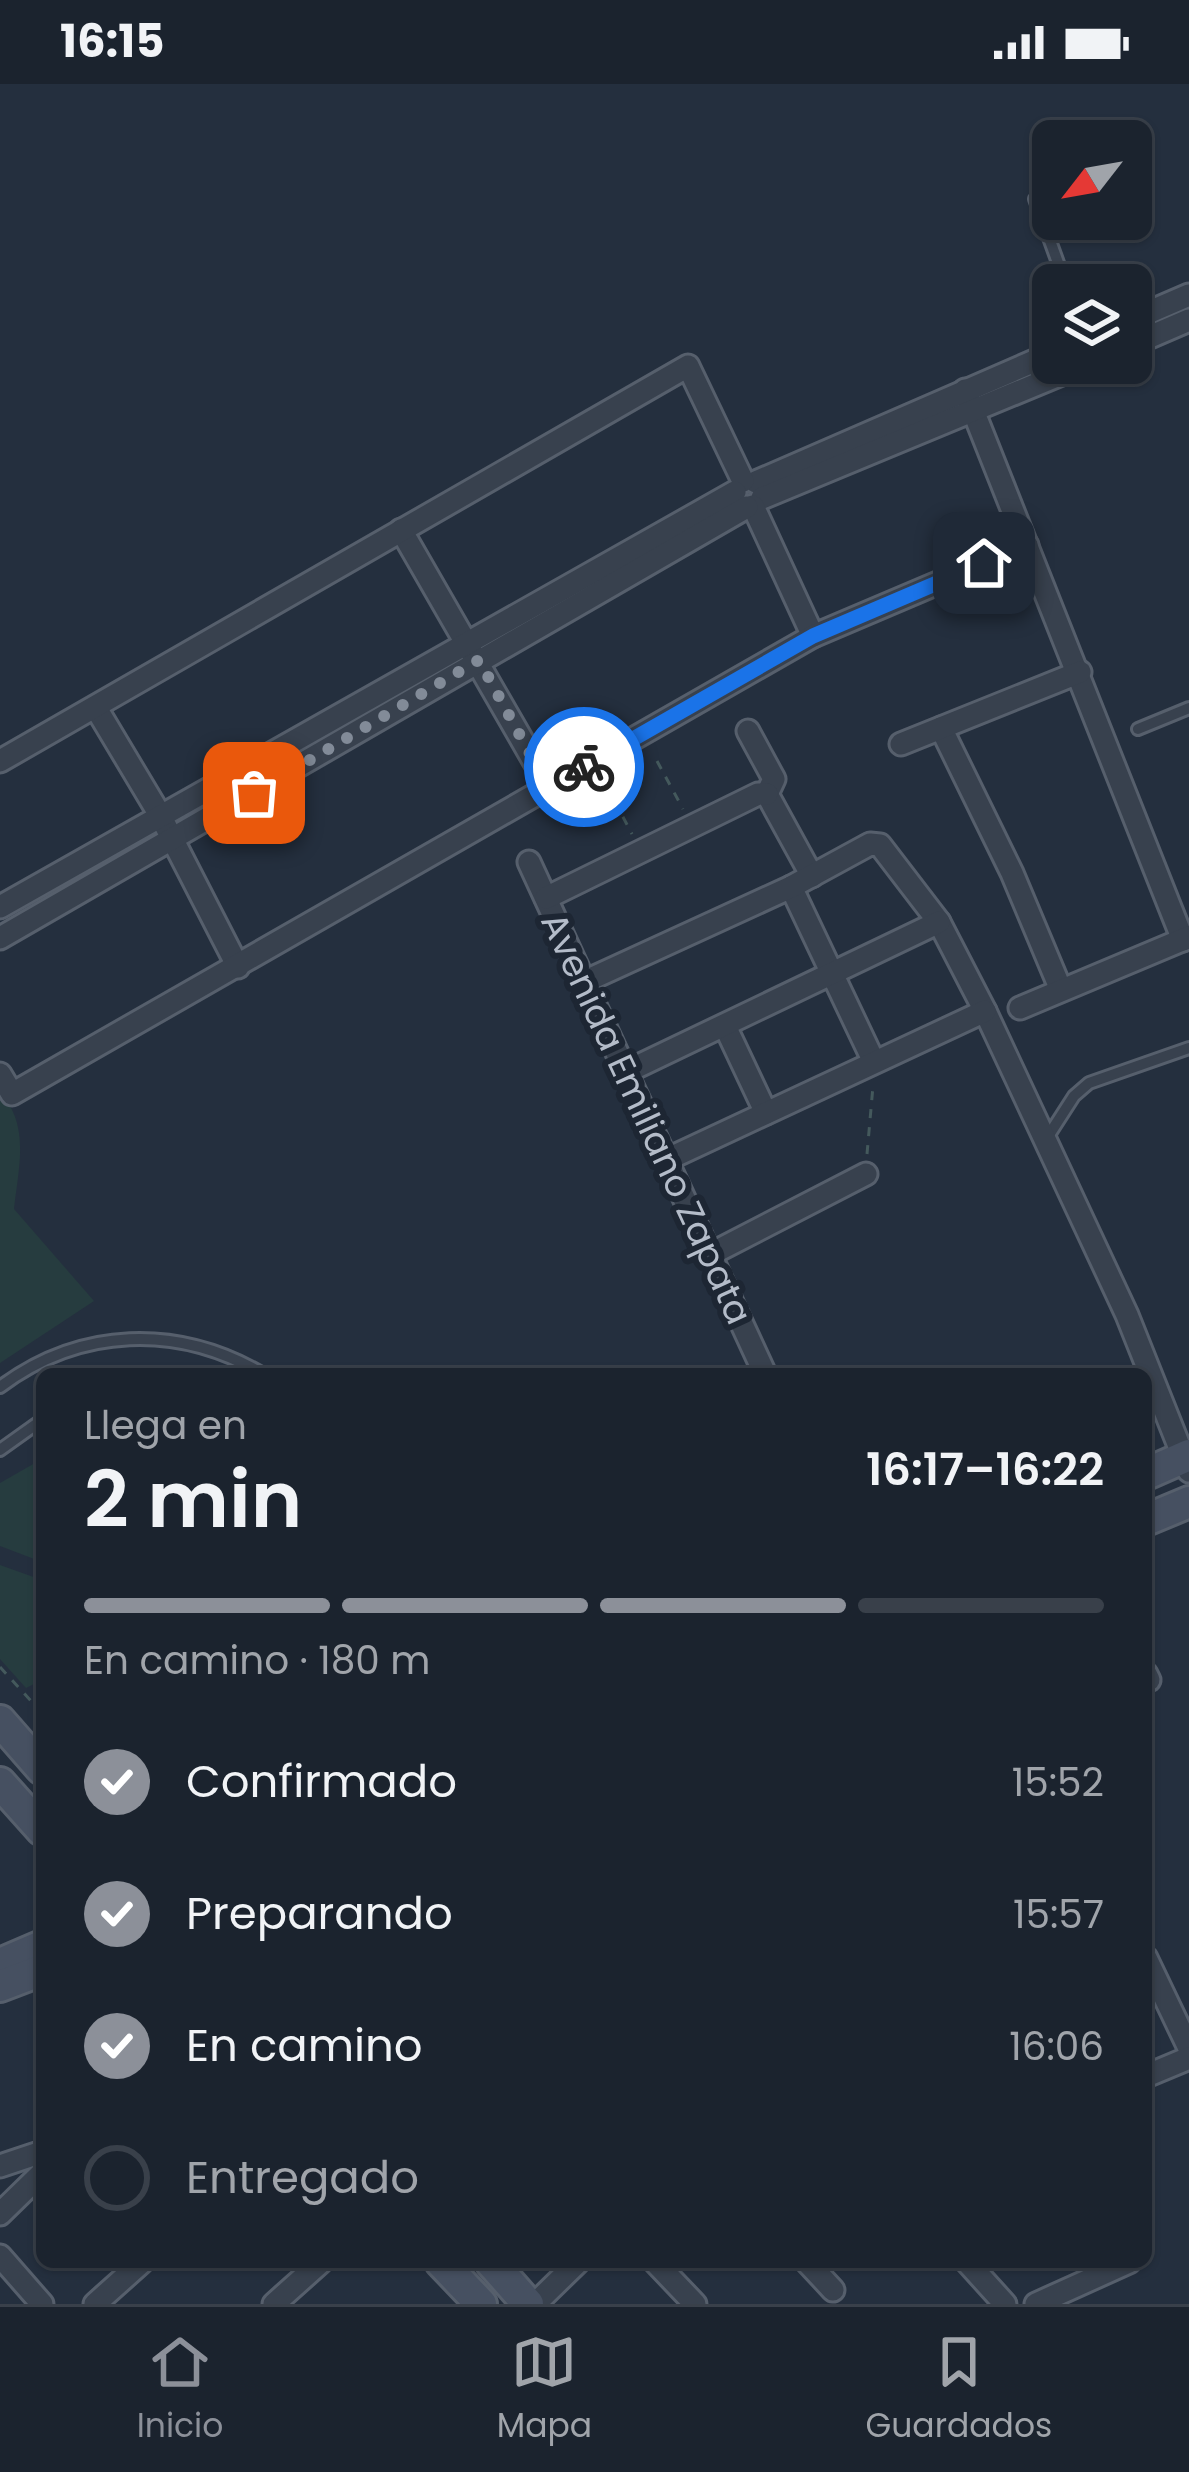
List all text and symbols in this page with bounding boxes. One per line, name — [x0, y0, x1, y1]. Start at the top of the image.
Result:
text: 16:15 — [60, 10, 165, 73]
north arrow — [1032, 120, 1152, 240]
map controls — [1032, 120, 1152, 384]
button: layers — [1032, 264, 1152, 384]
pin — [933, 512, 1035, 614]
icon: home — [951, 530, 1017, 596]
courier — [524, 707, 644, 827]
icon: bike — [551, 734, 617, 800]
pin — [203, 742, 305, 844]
icon: bag — [221, 760, 287, 826]
street label: Avenida Emiliano Zapata — [529, 904, 765, 1332]
text: Llega en — [84, 1398, 247, 1453]
text: 16:17–16:22 — [866, 1438, 1104, 1501]
text: 2 min — [84, 1445, 302, 1554]
text: En camino · 180 m — [84, 1633, 430, 1688]
icon: check — [84, 1749, 150, 1815]
text: Confirmado — [186, 1750, 457, 1813]
text: 15:52 — [1012, 1755, 1104, 1810]
icon: check — [84, 1881, 150, 1947]
text: Preparando — [186, 1882, 453, 1945]
text: 15:57 — [1013, 1887, 1104, 1942]
icon: check — [84, 2013, 150, 2079]
text: En camino — [186, 2014, 423, 2077]
text: 16:06 — [1009, 2019, 1104, 2074]
text: Entregado — [186, 2146, 419, 2209]
tab: Inicio — [137, 2329, 223, 2451]
tab: Mapa — [497, 2329, 592, 2451]
tab: Guardados — [866, 2329, 1052, 2451]

